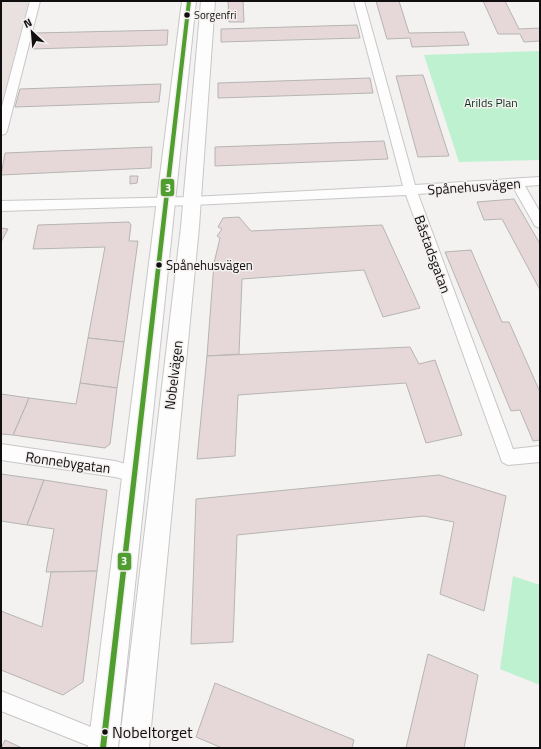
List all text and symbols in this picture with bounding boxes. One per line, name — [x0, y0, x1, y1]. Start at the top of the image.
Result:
place label: Sorgenfri — [194, 7, 236, 23]
marker: Sorgenfri — [182, 10, 192, 20]
north arrow — [12, 12, 52, 52]
text: N — [21, 14, 35, 32]
park label: Arilds Plan — [464, 93, 518, 112]
street label: Spånehusvägen — [427, 172, 521, 200]
line badge: 3 — [160, 178, 175, 197]
text: 3 — [165, 180, 171, 196]
street label: Båstadsgatan — [409, 212, 457, 296]
place label: Spånehusvägen — [166, 255, 253, 275]
marker: Spånehusvägen — [154, 260, 164, 270]
street label: Nobelvägen — [158, 339, 188, 411]
street label: Ronnebygatan — [24, 446, 112, 478]
line badge: 3 — [117, 552, 132, 571]
text: 3 — [121, 553, 127, 569]
place label: Nobeltorget — [112, 720, 193, 744]
marker: Nobeltorget — [100, 727, 110, 737]

